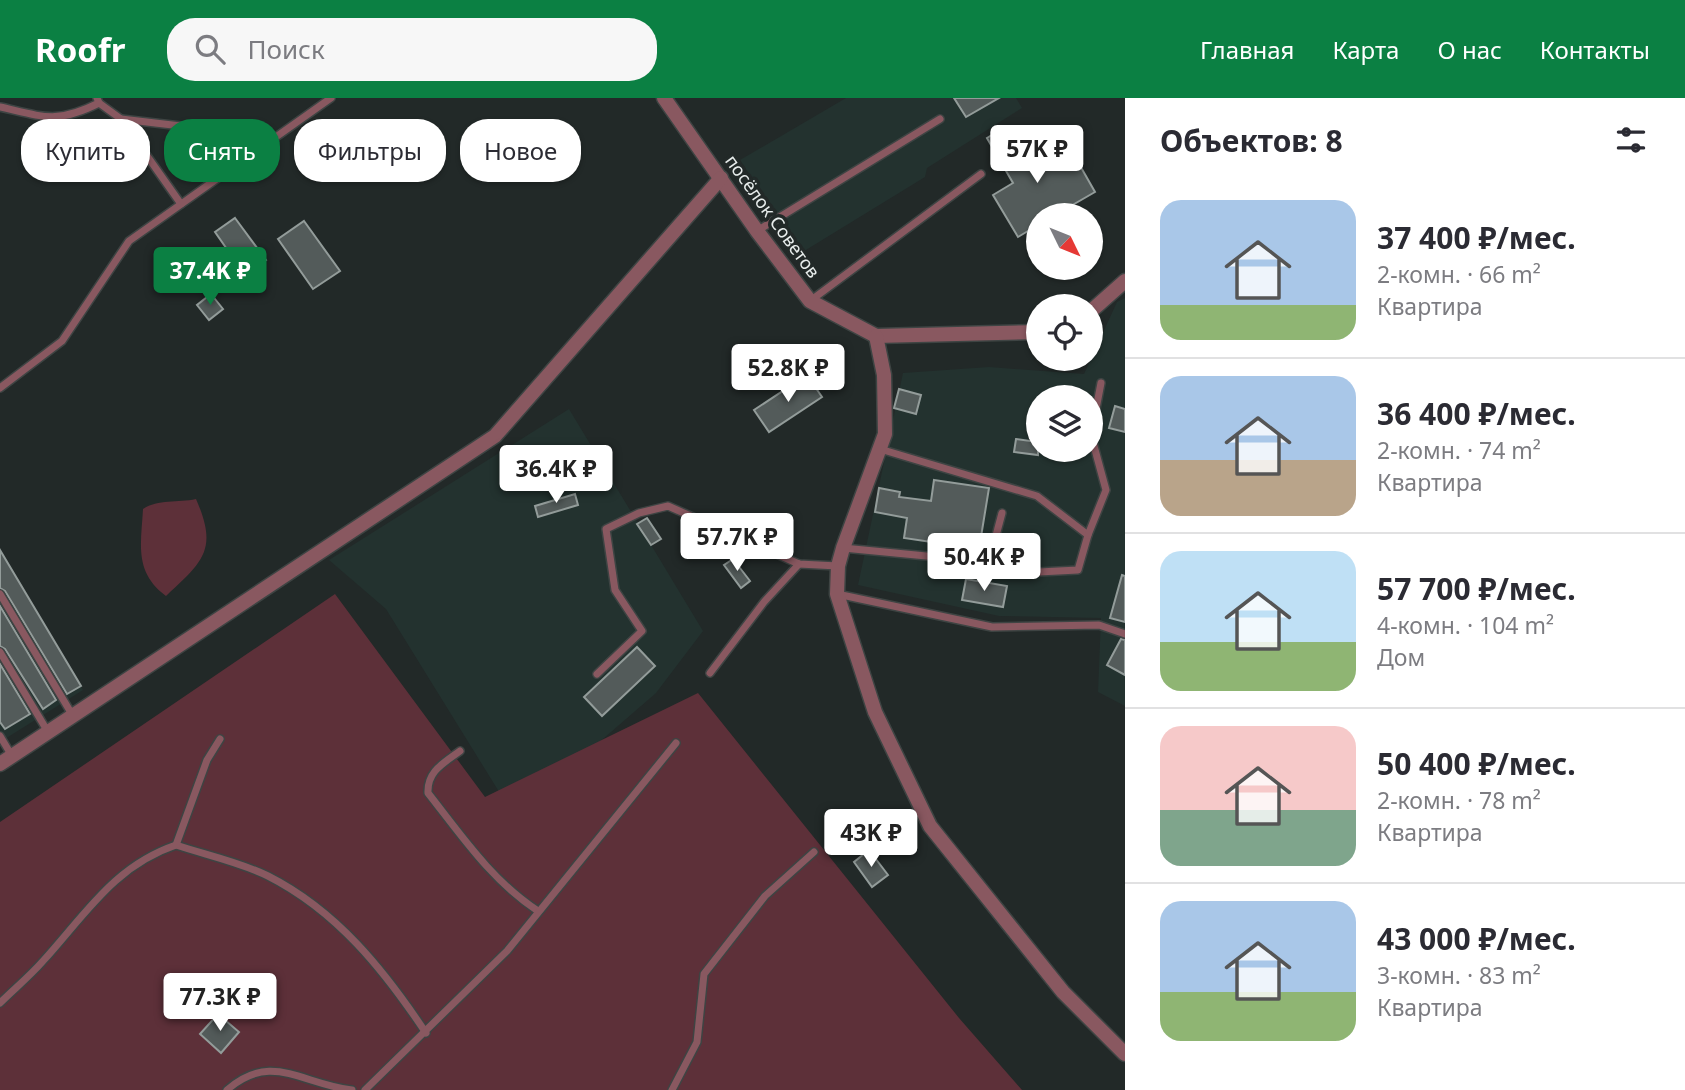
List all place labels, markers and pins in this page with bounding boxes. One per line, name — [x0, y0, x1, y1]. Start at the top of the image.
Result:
pin: 57K ₽ — [988, 126, 1086, 185]
pin: 37.4K ₽ — [145, 248, 275, 307]
pin: 52.8K ₽ — [723, 344, 853, 404]
pin: 36.4K ₽ — [491, 446, 621, 505]
pin: 57.7K ₽ — [672, 514, 802, 573]
pin: 50.4K ₽ — [919, 533, 1049, 593]
pin: 43K ₽ — [822, 810, 920, 869]
pin: 77.3K ₽ — [155, 974, 285, 1033]

